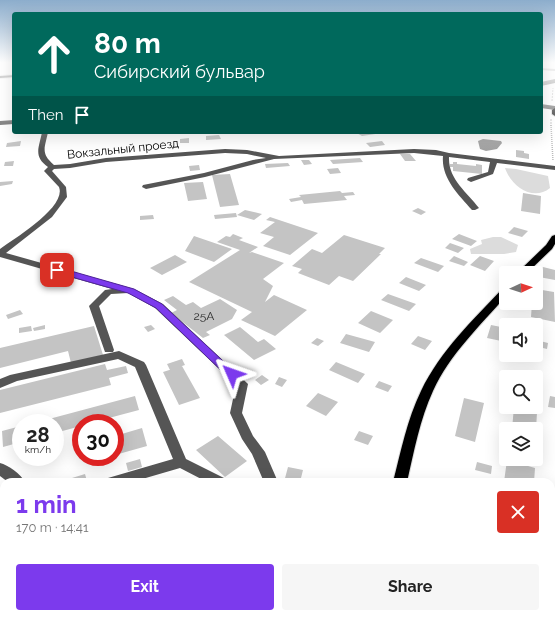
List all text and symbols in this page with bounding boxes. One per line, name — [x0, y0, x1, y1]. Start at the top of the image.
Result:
text: 80 m — [94, 27, 161, 60]
icon: ahead — [28, 28, 80, 80]
text: Сибирский бульвар — [94, 61, 265, 82]
icon: arrive — [71, 104, 93, 126]
text: Then — [28, 106, 63, 124]
street label: Вокзальный проезд — [66, 136, 180, 162]
pin — [40, 253, 74, 287]
icon: arrive — [46, 259, 68, 281]
north arrow — [499, 266, 543, 310]
map controls — [499, 266, 543, 466]
house number: 25А — [194, 309, 214, 323]
button: sound — [499, 318, 543, 362]
position arrow — [211, 353, 253, 395]
button: search — [499, 370, 543, 414]
speed limit sign: 30 — [72, 414, 124, 466]
button: layers — [499, 422, 543, 466]
text: 28 — [26, 423, 50, 447]
text: km/h — [25, 444, 51, 455]
text: 1 min — [16, 490, 77, 519]
button: close — [497, 491, 539, 533]
text: 170 m · 14:41 — [16, 520, 88, 535]
button: Exit — [16, 564, 274, 610]
button: Share — [282, 564, 539, 610]

